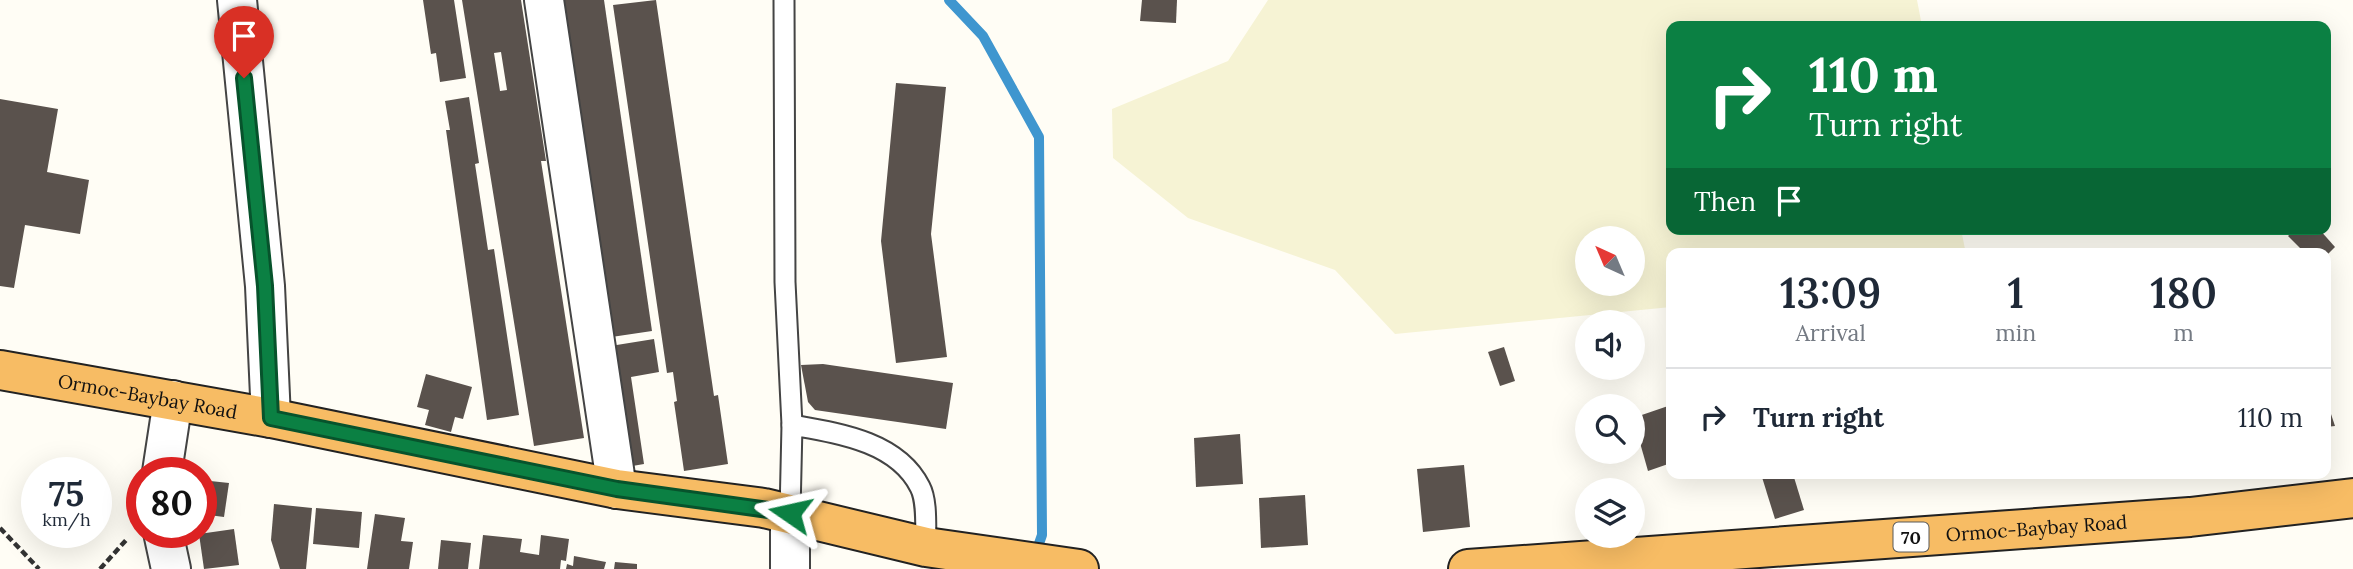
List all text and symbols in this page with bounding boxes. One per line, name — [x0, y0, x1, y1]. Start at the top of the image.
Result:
pin — [214, 6, 274, 78]
icon: arrive — [225, 17, 263, 55]
text: 110 m — [1809, 43, 1938, 105]
icon: right — [1694, 49, 1785, 140]
text: Turn right — [1809, 104, 1962, 145]
icon: arrive — [1770, 182, 1808, 220]
text: Then — [1694, 185, 1756, 218]
north arrow — [1575, 226, 1645, 296]
map controls — [1575, 226, 1645, 548]
text: 13:09 — [1780, 266, 1881, 320]
text: 1 — [2007, 266, 2024, 320]
text: 180 — [2150, 266, 2217, 320]
button: sound — [1575, 310, 1645, 380]
text: Arrival — [1795, 318, 1866, 347]
text: min — [1995, 318, 2036, 347]
text: m — [2173, 318, 2194, 347]
street label: Ormoc-Baybay Road — [56, 368, 239, 424]
button: search — [1575, 394, 1645, 464]
icon: right — [1694, 398, 1732, 436]
text: Turn right — [1753, 401, 1884, 434]
text: 110 m — [2238, 401, 2303, 434]
speed limit sign: 80 — [126, 457, 217, 548]
text: 75 — [49, 471, 84, 516]
position arrow — [753, 476, 827, 550]
button: layers — [1575, 478, 1645, 548]
text: km/h — [42, 508, 91, 531]
street label: Ormoc-Baybay Road — [1945, 510, 2128, 547]
road number: 70 — [1894, 522, 1928, 552]

